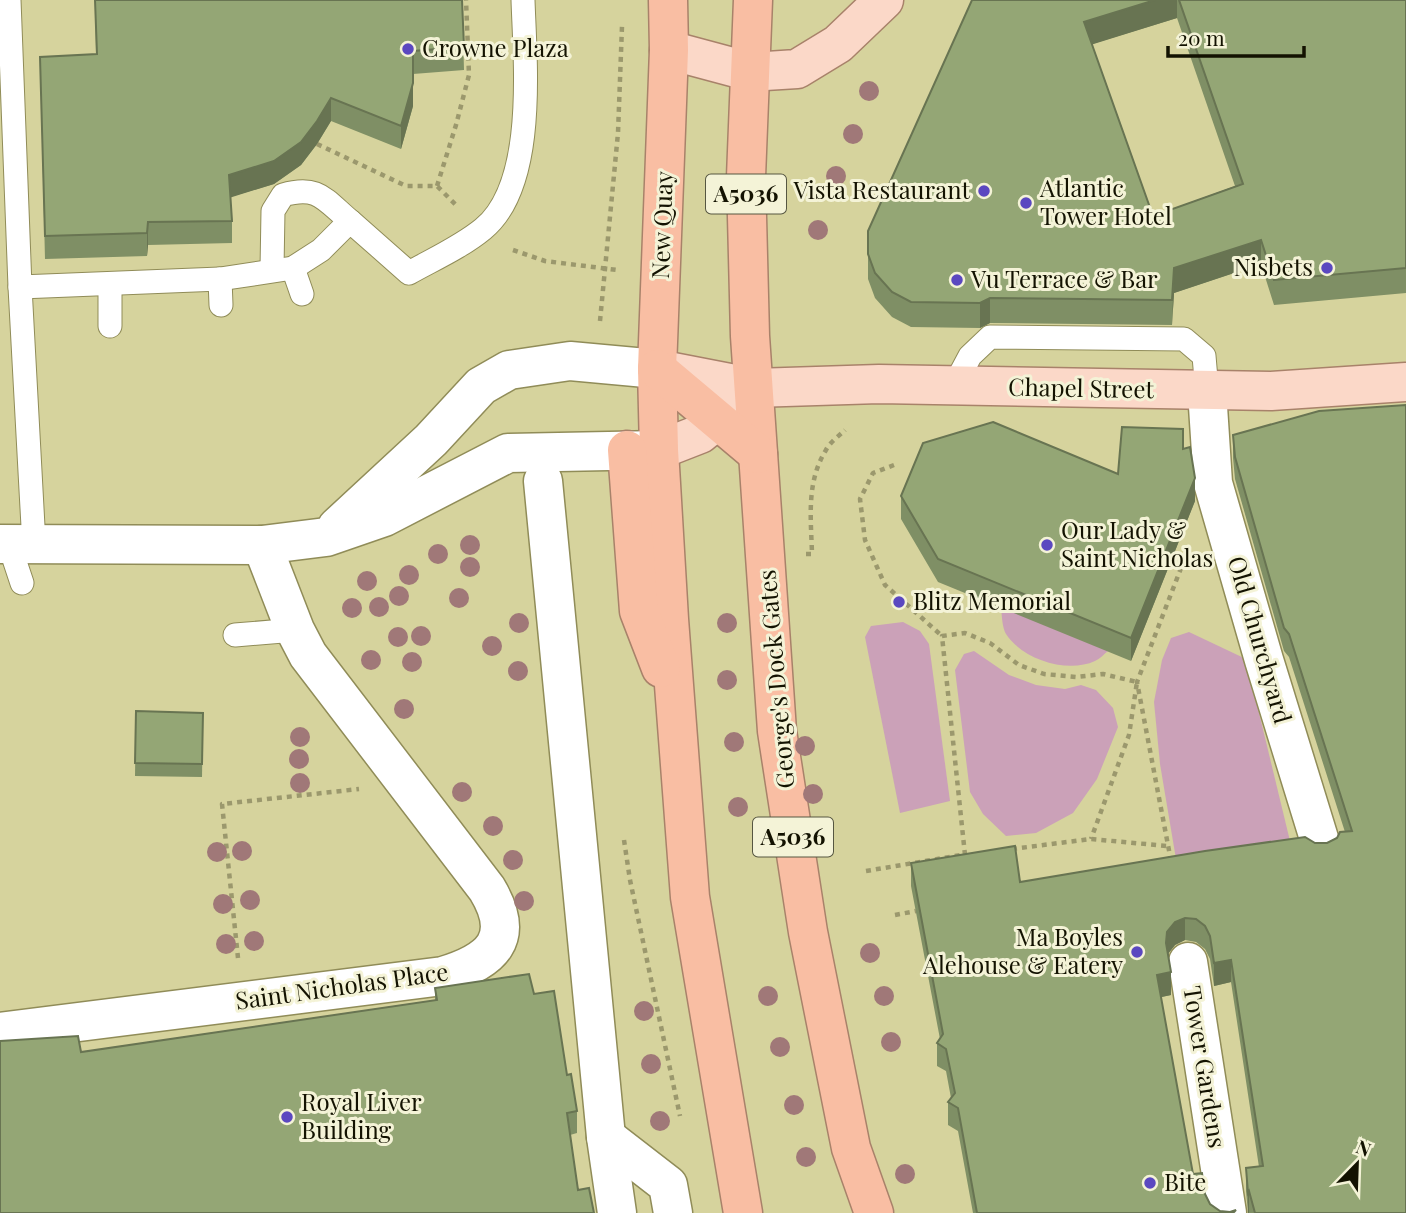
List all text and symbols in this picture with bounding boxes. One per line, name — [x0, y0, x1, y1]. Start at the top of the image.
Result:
scale bar — [1168, 14, 1304, 58]
text: 20 m — [1178, 23, 1225, 51]
place label: Crowne Plaza — [422, 31, 569, 63]
marker: Crowne Plaza — [400, 41, 416, 57]
street label: New Quay — [643, 170, 679, 279]
place label: Atlantic Tower Hotel — [1039, 171, 1172, 231]
place label: Vista Restaurant — [792, 173, 970, 205]
road number: A5036 — [706, 174, 786, 214]
marker: Vista Restaurant — [976, 183, 992, 199]
marker: Atlantic Tower Hotel — [1018, 195, 1034, 211]
place label: Nisbets — [1234, 250, 1313, 282]
marker: Nisbets — [1319, 260, 1335, 276]
place label: Vu Terrace & Bar — [970, 262, 1158, 294]
marker: Vu Terrace & Bar — [949, 272, 965, 288]
street label: Chapel Street — [1008, 370, 1155, 404]
place label: Our Lady & Saint Nicholas — [1061, 513, 1213, 573]
marker: Our Lady & Saint Nicholas — [1039, 537, 1055, 553]
street label: Old Churchyard — [1222, 552, 1300, 727]
street label: George's Dock Gates — [750, 568, 801, 790]
place label: Blitz Memorial — [913, 584, 1071, 616]
marker: Blitz Memorial — [891, 594, 907, 610]
road number: A5036 — [753, 818, 833, 856]
place label: Ma Boyles Alehouse & Eatery — [922, 920, 1123, 980]
marker: Ma Boyles Alehouse & Eatery — [1129, 944, 1145, 960]
street label: Saint Nicholas Place — [233, 954, 450, 1016]
street label: Tower Gardens — [1177, 983, 1235, 1150]
place label: Royal Liver Building — [301, 1085, 422, 1145]
marker: Royal Liver Building — [279, 1109, 295, 1125]
north arrow — [1322, 1129, 1392, 1199]
text: N — [1353, 1133, 1376, 1162]
place label: Bite — [1164, 1165, 1207, 1197]
marker: Bite — [1142, 1175, 1158, 1191]

